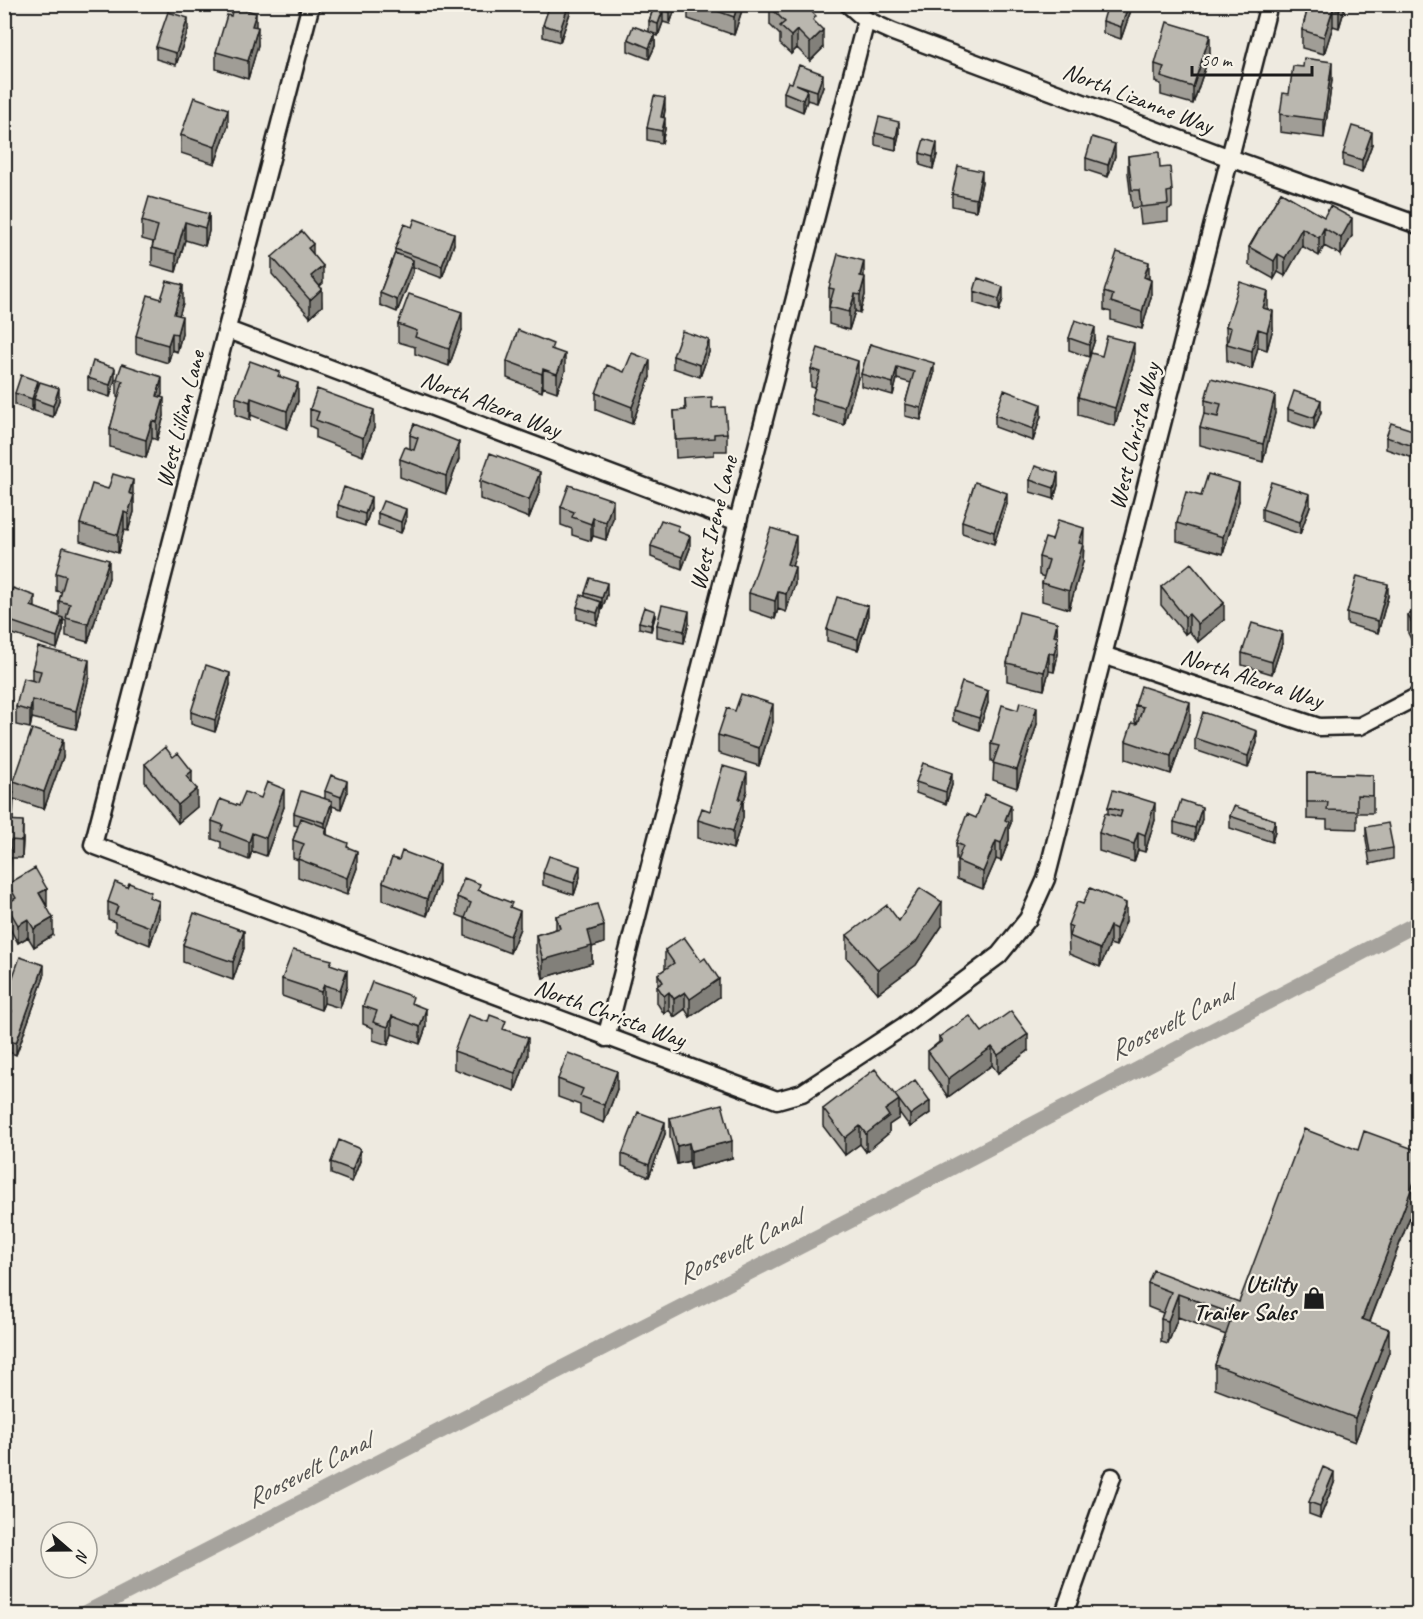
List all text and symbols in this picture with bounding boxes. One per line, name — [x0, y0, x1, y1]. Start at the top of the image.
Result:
scale bar — [1192, 39, 1312, 77]
text: 50 m — [1201, 49, 1234, 71]
street label: North Lizanne Way — [1059, 56, 1219, 141]
street label: West Lillian Lane — [148, 345, 212, 491]
street label: West Christa Way — [1101, 358, 1167, 512]
street label: North Alzora Way — [417, 364, 567, 445]
street label: West Irene Lane — [682, 451, 745, 593]
street label: North Alzora Way — [1177, 641, 1329, 716]
street label: North Christa Way — [530, 972, 691, 1055]
water label: Roosevelt Canal — [1103, 973, 1246, 1067]
water label: Roosevelt Canal — [671, 1197, 814, 1291]
place label: Utility Trailer Sales — [1193, 1269, 1299, 1327]
shop icon: Utility Trailer Sales — [1301, 1285, 1327, 1311]
water label: Roosevelt Canal — [240, 1421, 383, 1515]
north arrow — [39, 1520, 99, 1580]
text: N — [70, 1547, 93, 1566]

